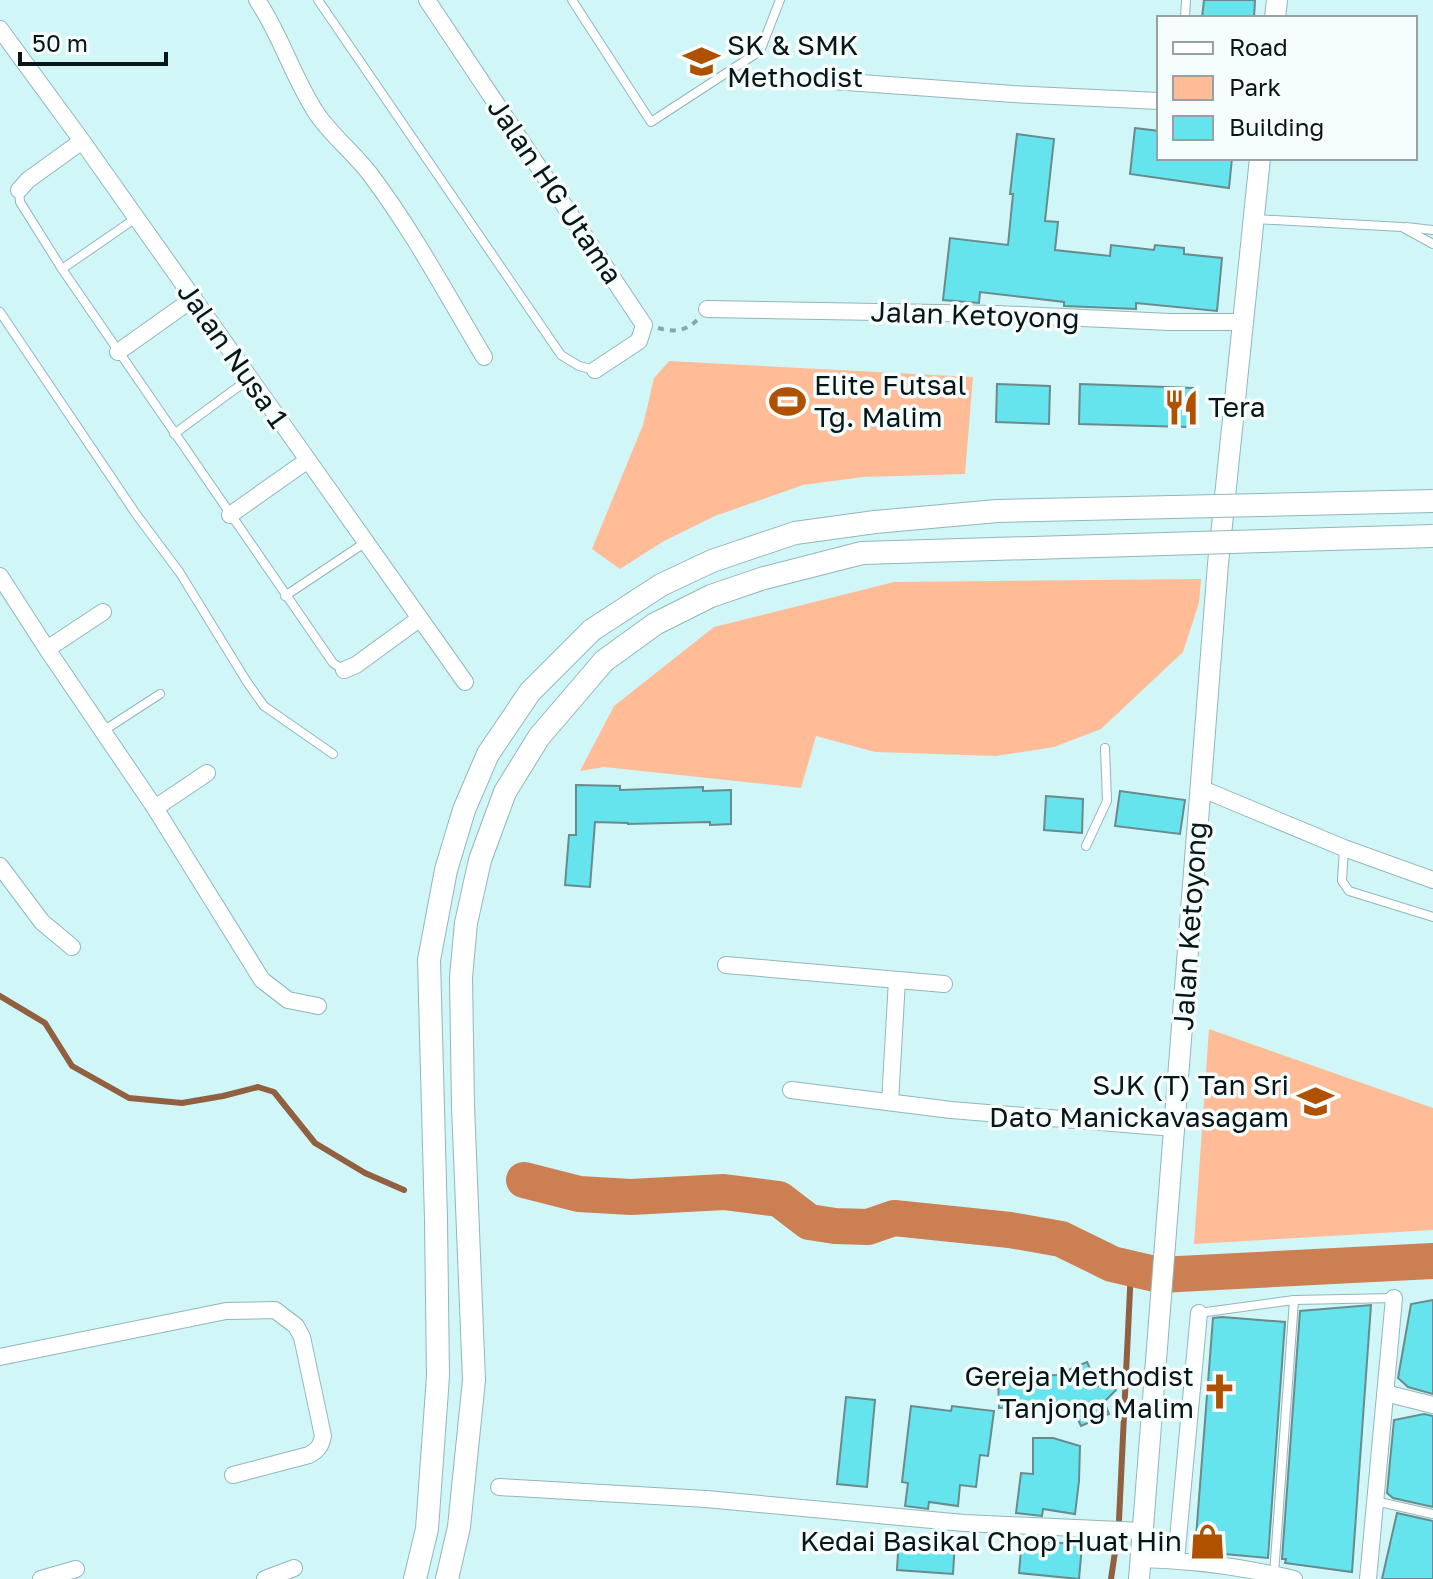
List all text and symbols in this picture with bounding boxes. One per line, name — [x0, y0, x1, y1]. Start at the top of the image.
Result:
scale bar — [20, 16, 166, 66]
legend — [1157, 16, 1417, 160]
text: 50 m — [32, 28, 88, 57]
place label: SK & SMK Methodist — [727, 28, 863, 93]
text: Road — [1229, 32, 1288, 61]
school or university icon: SK & SMK Methodist — [682, 42, 720, 80]
text: Park — [1229, 72, 1281, 101]
street label: Jalan HG Utama — [481, 92, 630, 290]
text: Building — [1229, 112, 1324, 141]
street label: Jalan Nusa 1 — [171, 276, 296, 434]
street label: Jalan Ketoyong — [870, 294, 1080, 335]
place label: Elite Futsal Tg. Malim — [814, 368, 966, 433]
sports icon: Elite Futsal Tg. Malim — [769, 382, 807, 420]
restaurant icon: Tera — [1163, 388, 1201, 426]
place label: Tera — [1208, 390, 1266, 423]
street label: Jalan Ketoyong — [1166, 820, 1213, 1031]
place label: SJK (T) Tan Sri Dato Manickavasagam — [989, 1068, 1289, 1133]
school or university icon: SJK (T) Tan Sri Dato Manickavasagam — [1296, 1082, 1334, 1120]
place label: Gereja Methodist Tanjong Malim — [965, 1359, 1194, 1424]
church icon: Gereja Methodist Tanjong Malim — [1201, 1373, 1239, 1411]
shop icon: Kedai Basikal Chop Huat Hin — [1189, 1522, 1227, 1560]
place label: Kedai Basikal Chop Huat Hin — [800, 1524, 1182, 1557]

